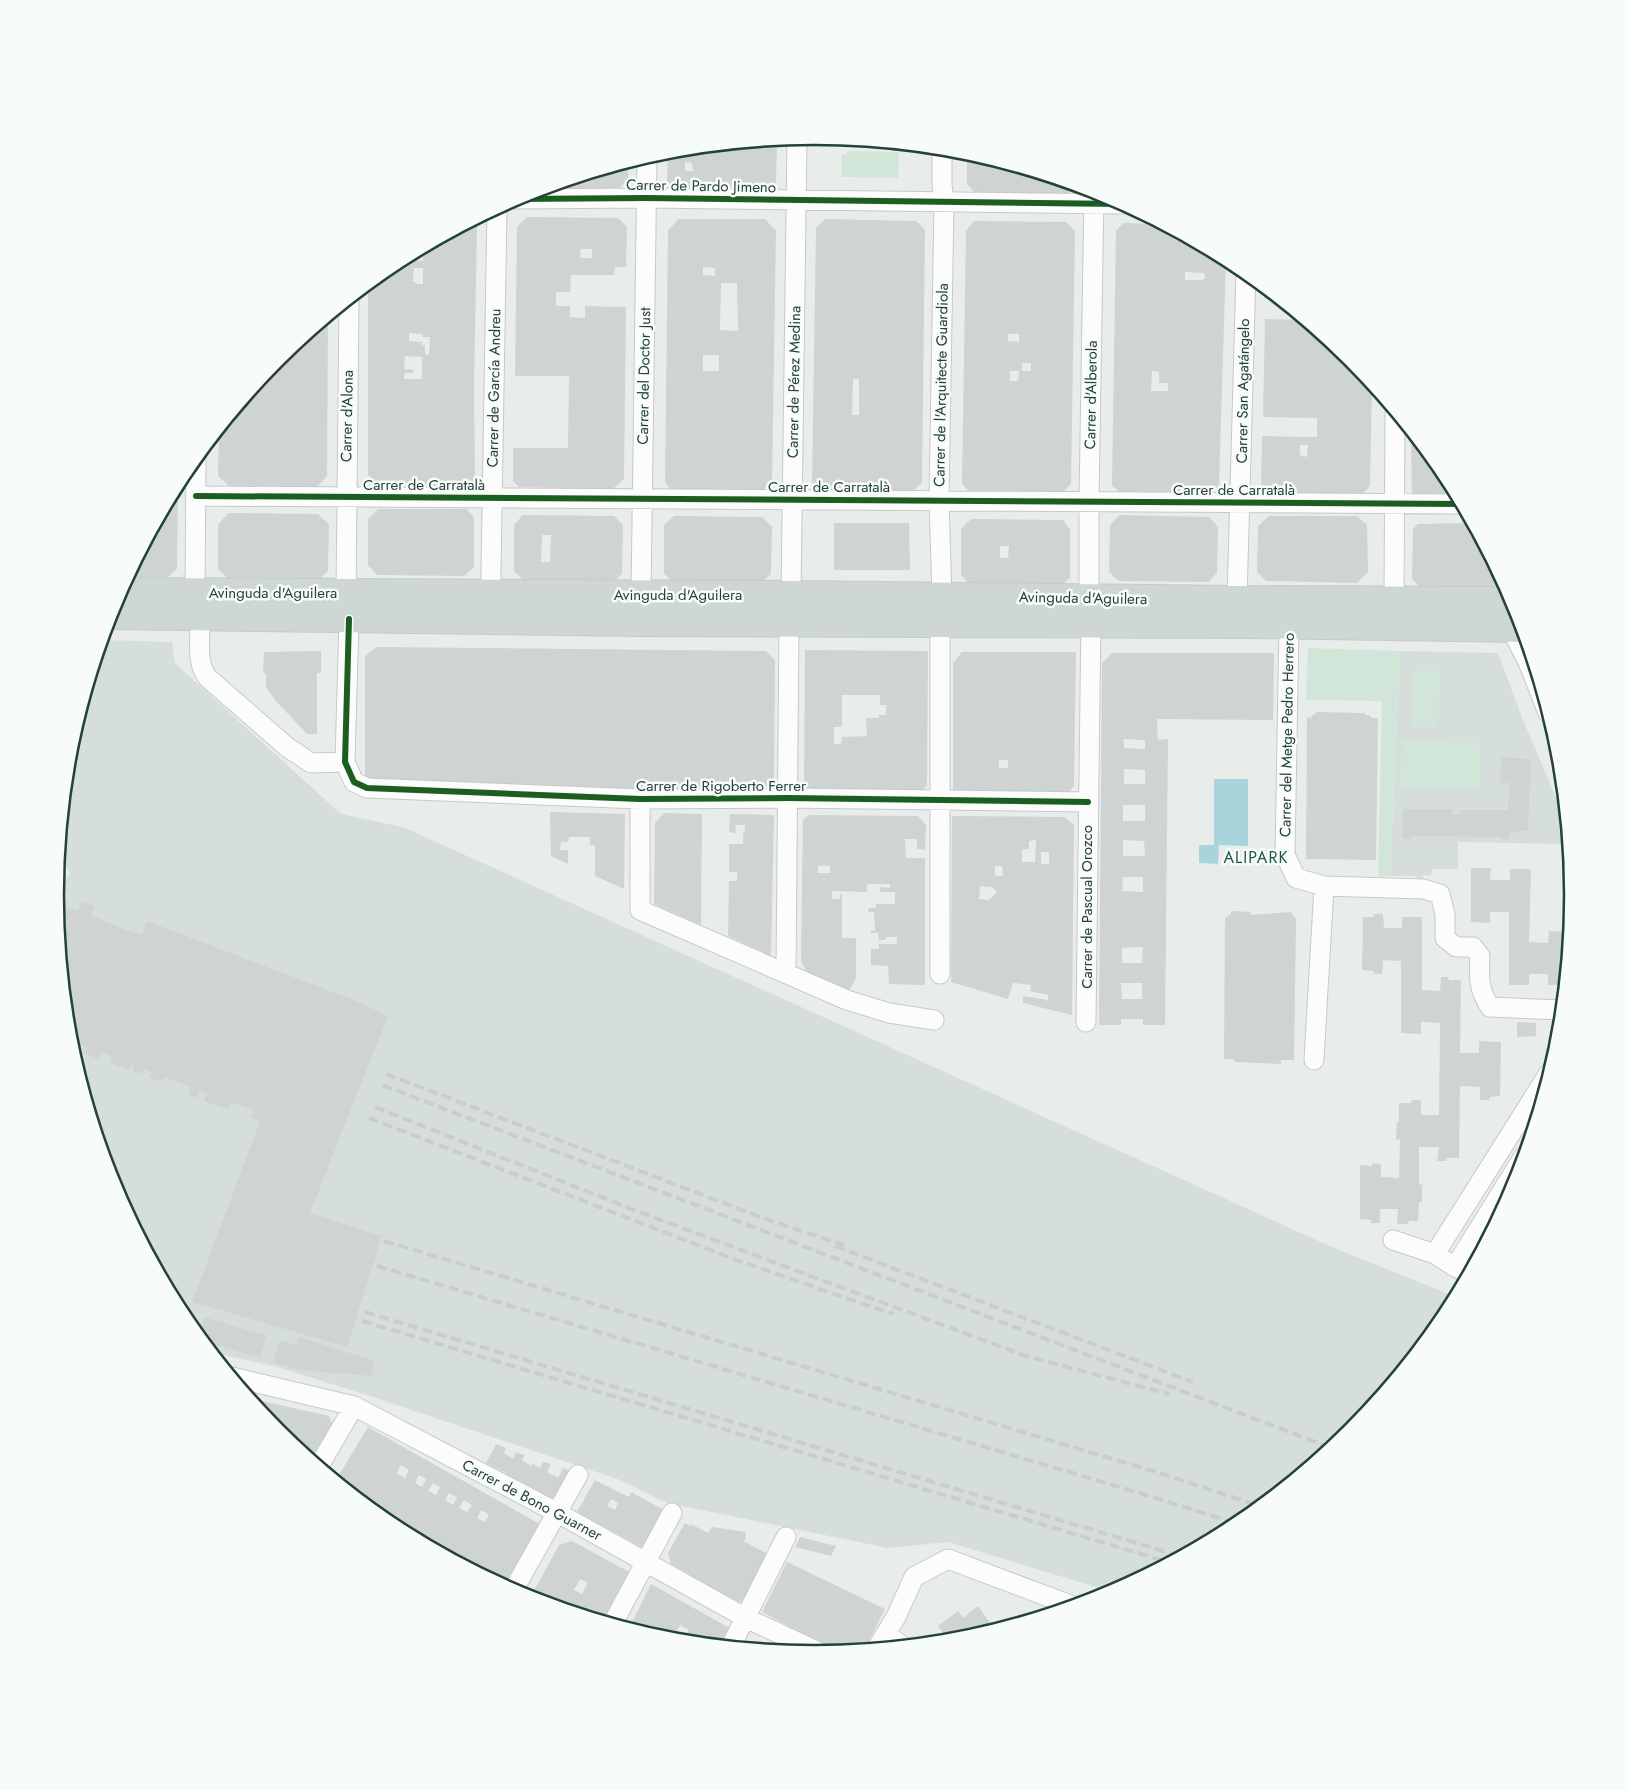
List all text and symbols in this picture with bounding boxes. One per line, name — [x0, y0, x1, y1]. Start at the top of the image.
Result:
street label: Carrer de Pardo Jimeno — [626, 174, 776, 198]
street label: Carrer de l'Arquitecte Guardiola — [928, 283, 954, 487]
street label: Carrer de Pérez Medina — [782, 306, 806, 458]
street label: Carrer del Doctor Just — [632, 307, 656, 445]
street label: Carrer de García Andreu — [482, 308, 506, 468]
street label: Carrer San Agatángelo — [1231, 318, 1255, 464]
street label: Carrer d'Alberola — [1079, 340, 1103, 450]
street label: Carrer d'Alona — [335, 370, 359, 462]
street label: Carrer de Carratalà — [363, 474, 485, 496]
street label: Carrer de Carratalà — [768, 476, 890, 498]
street label: Carrer de Carratalà — [1173, 479, 1295, 501]
street label: Avinguda d'Aguilera — [209, 582, 337, 604]
street label: Avinguda d'Aguilera — [614, 584, 742, 606]
street label: Avinguda d'Aguilera — [1019, 586, 1147, 610]
street label: Carrer del Metge Pedro Herrero — [1274, 633, 1300, 837]
street label: Carrer de Rigoberto Ferrer — [636, 775, 807, 797]
street label: Carrer de Pascual Orozco — [1076, 825, 1098, 989]
district label: ALIPARK — [1224, 846, 1288, 869]
street label: Carrer de Bono Guarner — [458, 1454, 607, 1547]

